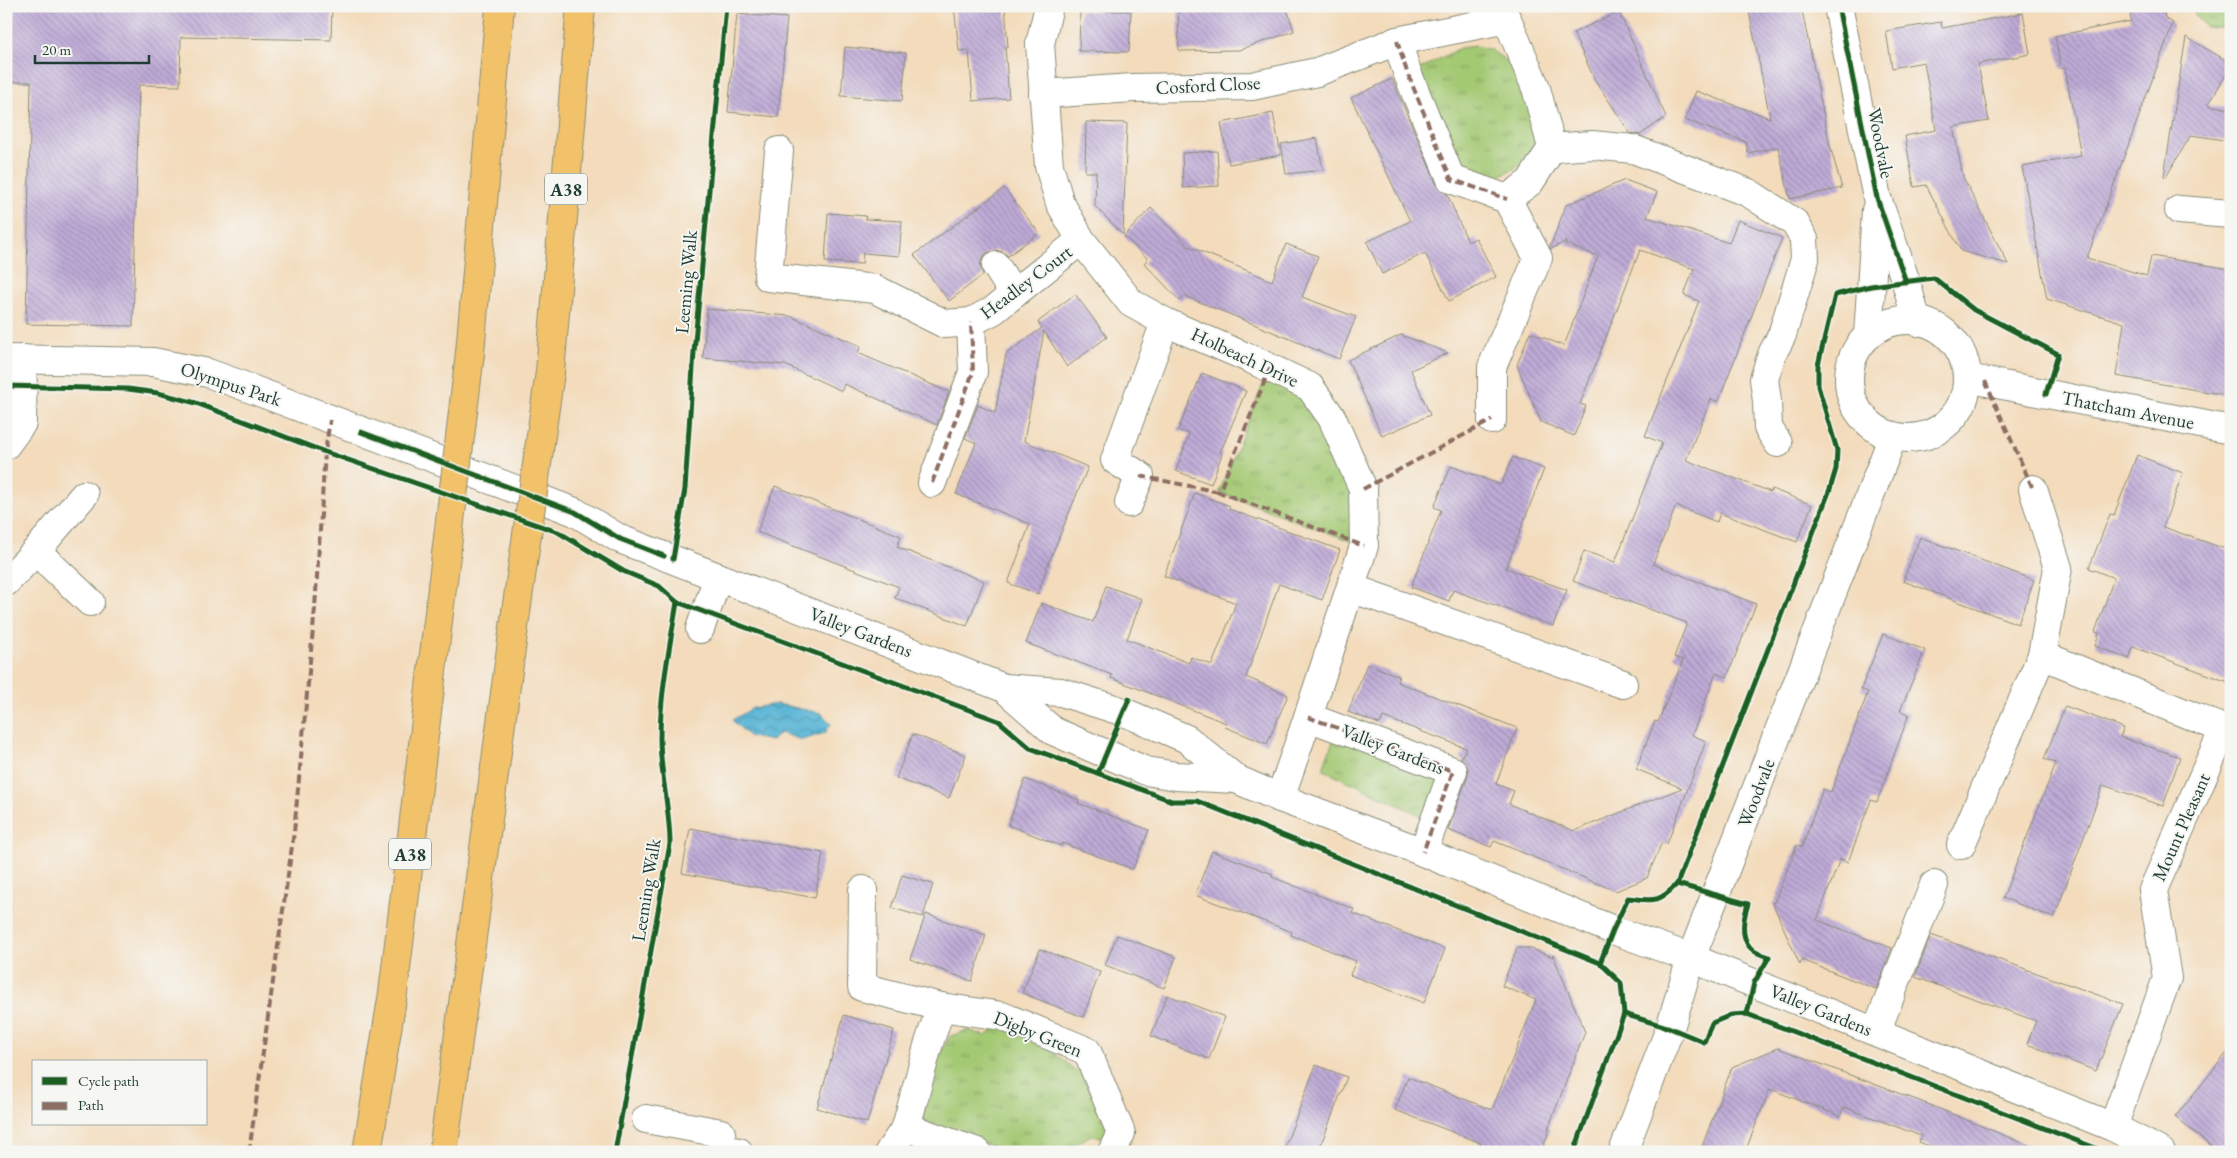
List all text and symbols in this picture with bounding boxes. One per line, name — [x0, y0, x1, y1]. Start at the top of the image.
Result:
scale bar — [35, 32, 149, 64]
text: 20 m — [42, 40, 71, 59]
street label: Cosford Close — [1155, 70, 1261, 100]
street label: Woodvale — [1862, 106, 1900, 180]
road number: A38 — [545, 173, 587, 204]
street label: Leeming Walk — [669, 228, 703, 335]
street label: Headley Court — [975, 239, 1077, 325]
street label: Holbeach Drive — [1187, 321, 1303, 393]
street label: Olympus Park — [178, 356, 286, 412]
street label: Thatcham Avenue — [2060, 385, 2196, 435]
street label: Valley Gardens — [806, 601, 916, 663]
street label: Valley Gardens — [1338, 718, 1448, 780]
street label: Woodvale — [1732, 755, 1780, 831]
street label: Mount Pleasant — [2146, 769, 2216, 885]
street label: Leeming Walk — [626, 836, 667, 943]
road number: A38 — [389, 839, 431, 870]
street label: Valley Gardens — [1766, 978, 1876, 1042]
street label: Digby Green — [990, 1005, 1086, 1063]
legend — [32, 1060, 208, 1126]
text: Cycle path — [78, 1071, 140, 1090]
text: Path — [78, 1095, 104, 1114]

